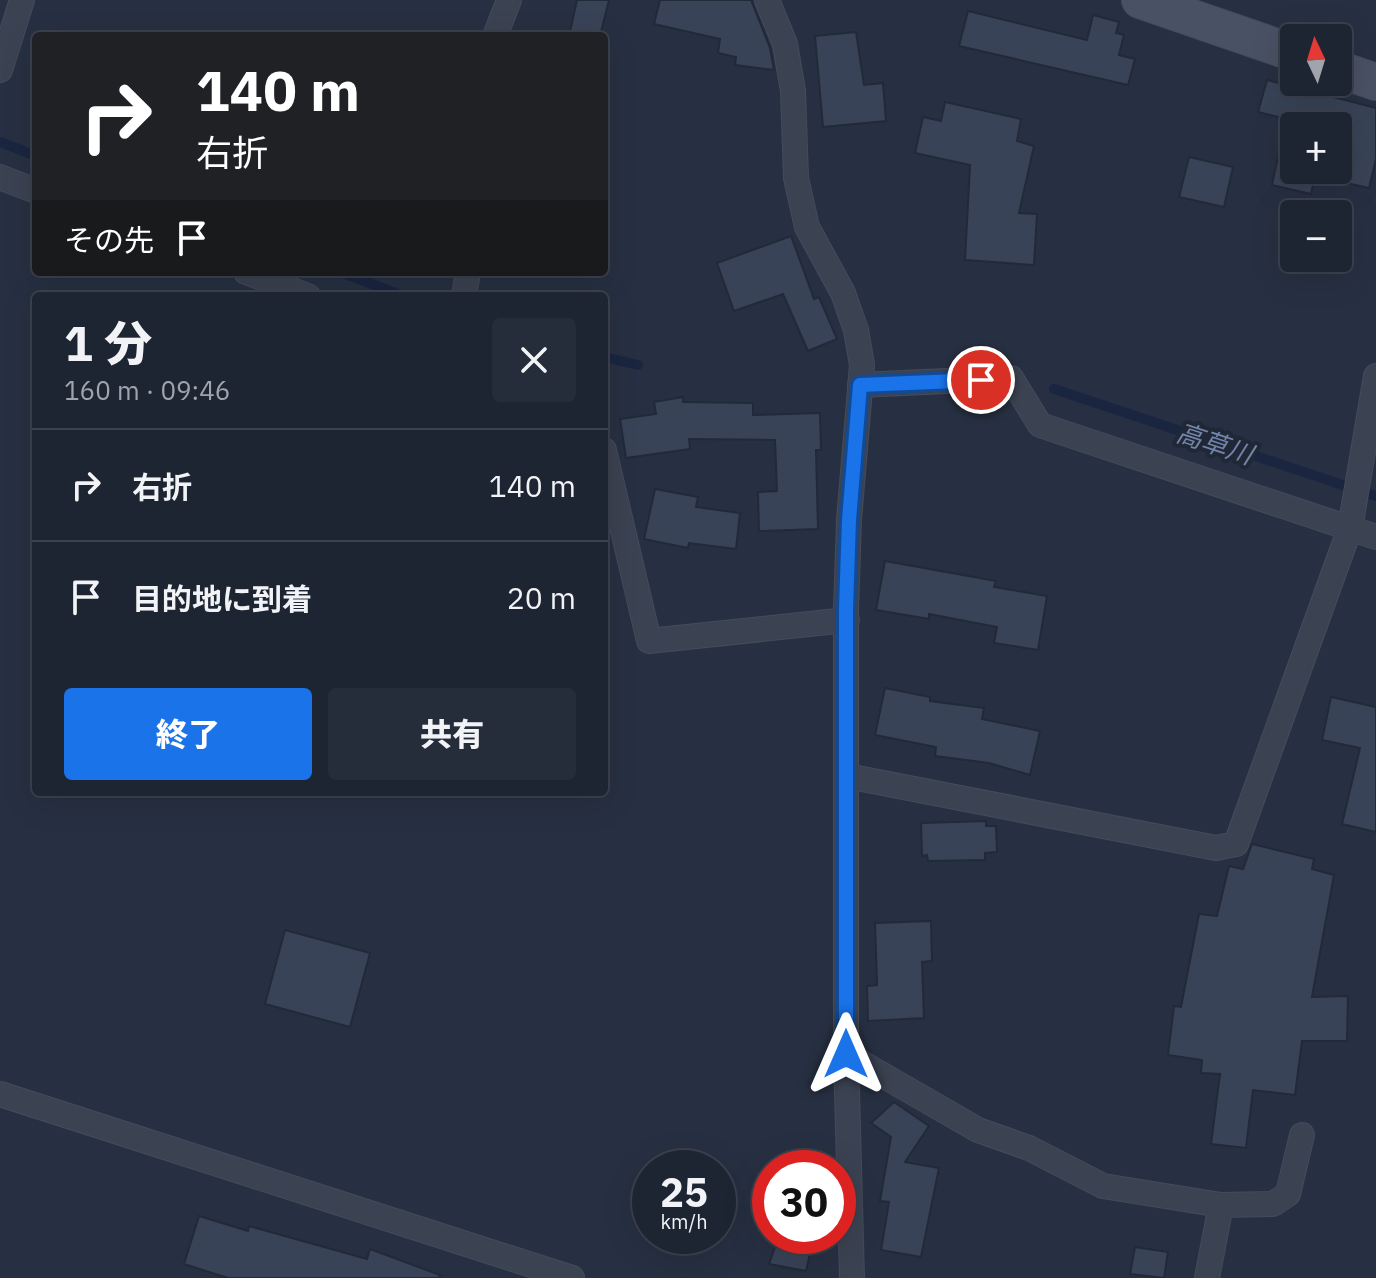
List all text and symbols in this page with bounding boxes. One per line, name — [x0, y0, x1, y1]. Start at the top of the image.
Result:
north arrow — [1280, 24, 1352, 96]
map controls — [1280, 24, 1352, 272]
text: 140 m — [196, 54, 360, 126]
icon: right — [64, 64, 168, 168]
button: + — [1280, 112, 1352, 184]
text: 右折 — [196, 129, 268, 176]
button: − — [1280, 200, 1352, 272]
icon: arrive — [170, 216, 214, 260]
text: その先 — [64, 220, 154, 259]
text: 1 分 — [64, 312, 152, 374]
button: close — [492, 318, 576, 402]
pin — [947, 346, 1015, 414]
icon: arrive — [959, 358, 1003, 402]
text: 160 m · 09:46 — [64, 373, 230, 407]
water label: 高草川 — [1173, 415, 1260, 472]
icon: right — [64, 463, 108, 507]
text: 140 m — [489, 466, 576, 505]
text: 右折 — [132, 467, 192, 506]
icon: arrive — [64, 575, 108, 619]
text: 20 m — [507, 578, 576, 617]
text: 目的地に到着 — [132, 579, 312, 618]
button: 終了 — [64, 688, 312, 780]
button: 共有 — [328, 688, 576, 780]
position arrow — [804, 1012, 888, 1096]
speed limit sign: 30 — [752, 1150, 856, 1254]
text: 25 — [660, 1166, 708, 1218]
text: km/h — [660, 1208, 708, 1235]

